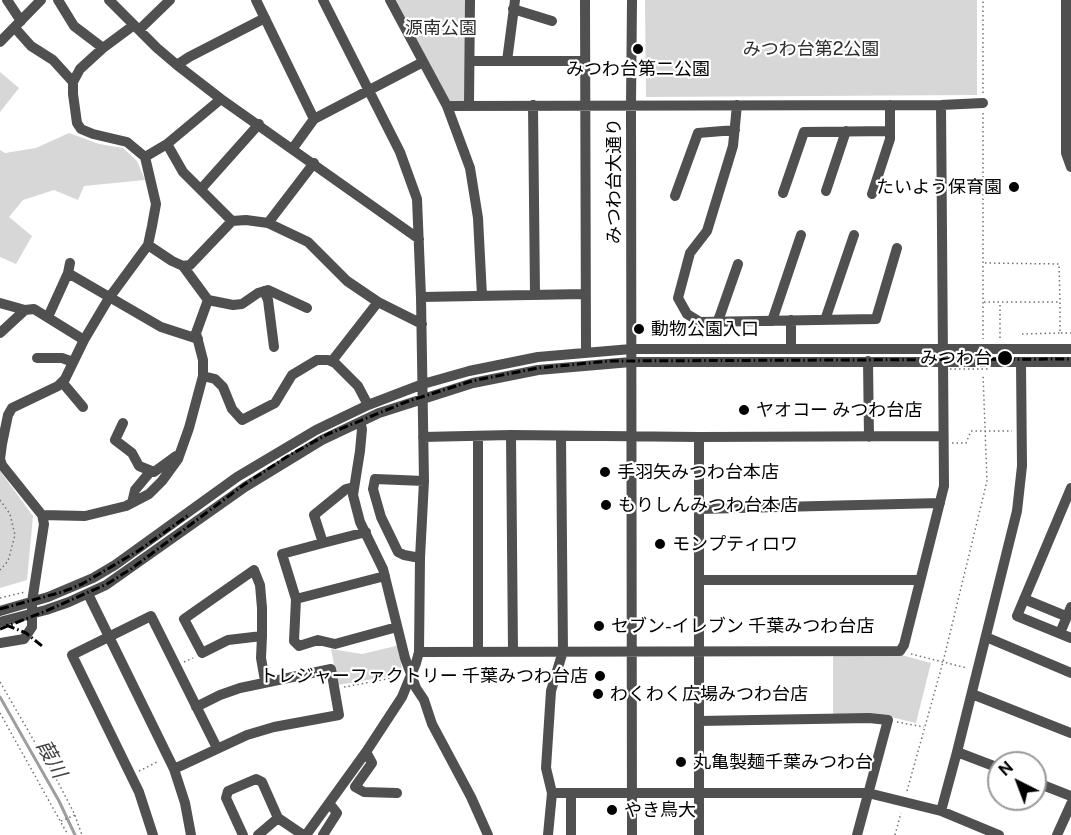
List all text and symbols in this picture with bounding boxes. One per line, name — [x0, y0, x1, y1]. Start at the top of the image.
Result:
park label: 源南公園 — [405, 17, 477, 39]
park label: みつわ台第2公園 — [743, 38, 879, 60]
marker: みつわ台第二公園 — [631, 42, 645, 56]
place label: みつわ台第二公園 — [566, 58, 710, 80]
street label: みつわ台大通り — [603, 118, 625, 244]
place label: たいよう保育園 — [876, 176, 1002, 198]
marker: たいよう保育園 — [1007, 180, 1021, 194]
place label: 動物公園入口 — [651, 318, 759, 340]
marker: 動物公園入口 — [632, 322, 646, 336]
place label: みつわ台 — [920, 347, 992, 369]
marker: みつわ台 — [996, 349, 1014, 367]
place label: ヤオコー みつわ台店 — [756, 399, 922, 421]
marker: ヤオコー みつわ台店 — [737, 403, 751, 417]
place label: 手羽矢みつわ台本店 — [617, 461, 779, 483]
marker: 手羽矢みつわ台本店 — [598, 465, 612, 479]
place label: もりしんみつわ台本店 — [618, 494, 798, 516]
marker: もりしんみつわ台本店 — [599, 498, 613, 512]
place label: モンプティロワ — [672, 533, 798, 555]
marker: モンプティロワ — [653, 537, 667, 551]
place label: セブン-イレブン 千葉みつわ台店 — [611, 615, 874, 637]
marker: セブン-イレブン 千葉みつわ台店 — [592, 619, 606, 633]
place label: トレジャーファクトリー 千葉みつわ台店 — [260, 665, 588, 687]
marker: トレジャーファクトリー 千葉みつわ台店 — [593, 669, 607, 683]
place label: わくわく広場みつわ台店 — [610, 683, 808, 705]
marker: わくわく広場みつわ台店 — [591, 687, 605, 701]
water label: 葭川 — [31, 736, 71, 782]
place label: 丸亀製麺千葉みつわ台 — [693, 751, 873, 773]
north arrow — [987, 751, 1047, 811]
marker: 丸亀製麺千葉みつわ台 — [674, 755, 688, 769]
text: N — [995, 757, 1017, 780]
place label: やき鳥大 — [624, 799, 696, 821]
marker: やき鳥大 — [605, 803, 619, 817]

